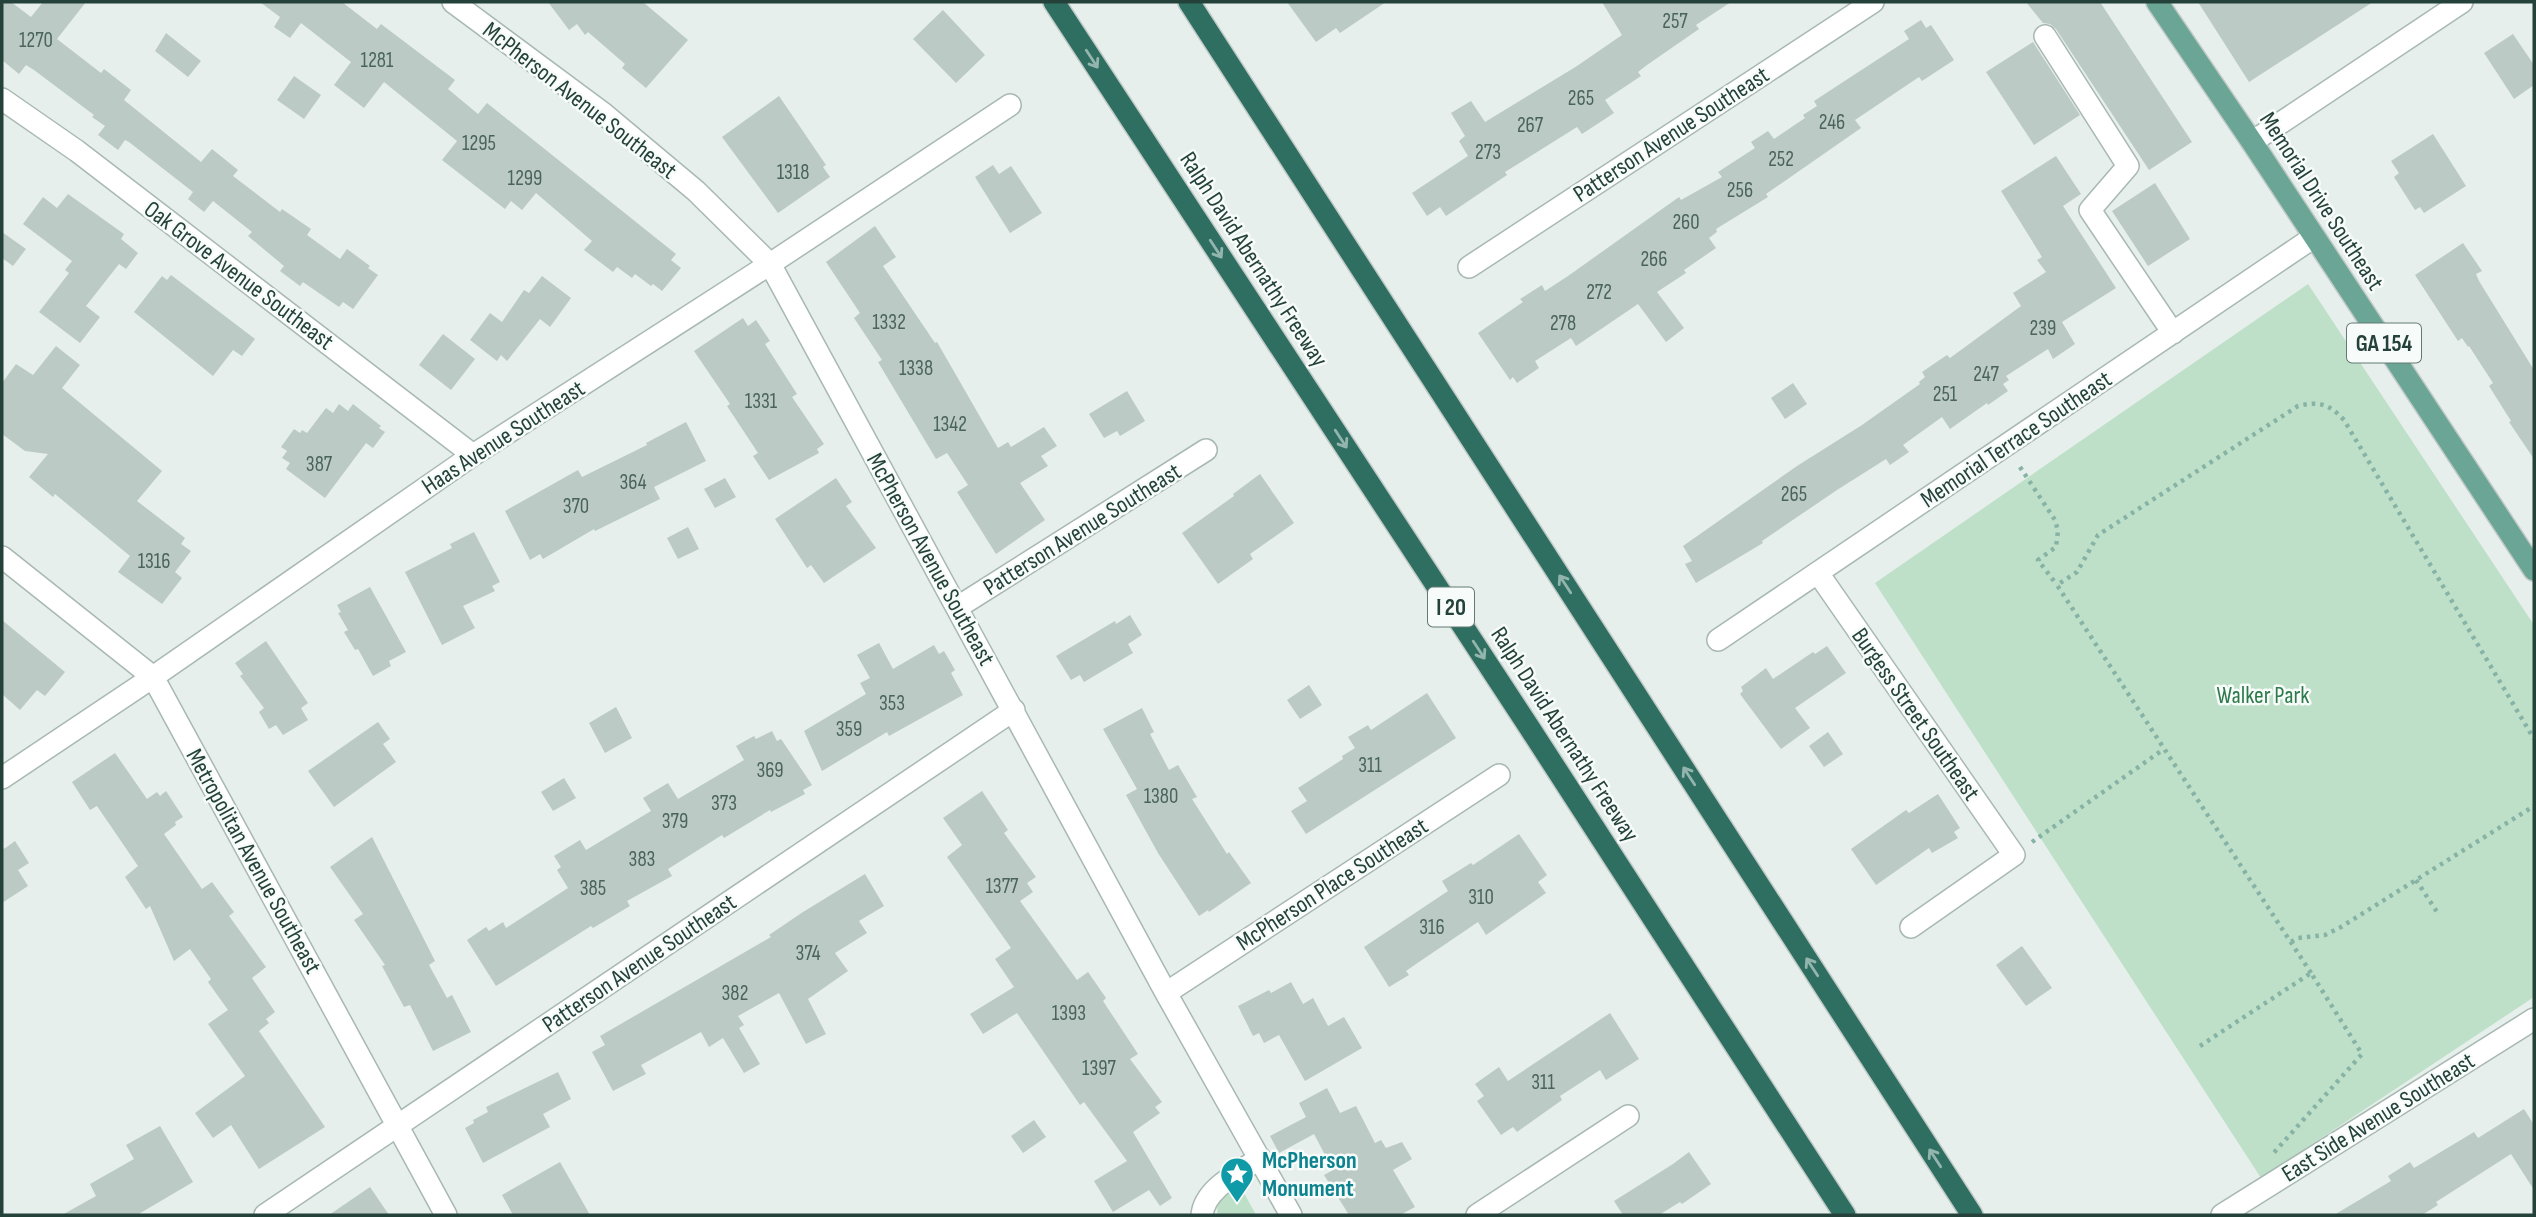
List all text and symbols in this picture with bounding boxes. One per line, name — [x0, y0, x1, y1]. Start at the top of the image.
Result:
house number: 257 — [1662, 9, 1688, 34]
street label: McPherson Avenue Southeast — [477, 16, 683, 185]
house number: 1270 — [19, 28, 53, 53]
house number: 1281 — [361, 48, 394, 73]
one-way arrow — [1084, 49, 1099, 68]
street label: Patterson Avenue Southeast — [1568, 60, 1775, 209]
house number: 265 — [1568, 86, 1594, 111]
street label: Memorial Drive Southeast — [2253, 107, 2390, 296]
house number: 246 — [1819, 110, 1845, 135]
house number: 267 — [1517, 113, 1544, 138]
house number: 1295 — [462, 131, 496, 156]
house number: 273 — [1475, 140, 1501, 165]
street label: Ralph David Abernathy Freeway — [1173, 146, 1334, 372]
house number: 252 — [1768, 147, 1794, 172]
house number: 1318 — [777, 160, 809, 185]
house number: 1299 — [508, 166, 542, 191]
house number: 256 — [1727, 178, 1753, 203]
street label: Oak Grove Avenue Southeast — [138, 195, 339, 356]
house number: 260 — [1672, 210, 1700, 235]
one-way arrow — [1209, 239, 1224, 258]
house number: 266 — [1640, 247, 1668, 272]
house number: 272 — [1586, 280, 1612, 305]
house number: 1332 — [872, 310, 906, 335]
house number: 278 — [1550, 311, 1576, 336]
house number: 239 — [2030, 316, 2056, 341]
road number: GA 154 — [2347, 324, 2421, 362]
house number: 1338 — [899, 356, 933, 381]
house number: 247 — [1973, 362, 1999, 387]
street label: Memorial Terrace Southeast — [1915, 365, 2117, 514]
street label: Haas Avenue Southeast — [416, 374, 590, 501]
house number: 251 — [1933, 382, 1958, 407]
house number: 1331 — [745, 389, 778, 414]
house number: 1342 — [933, 412, 967, 437]
one-way arrow — [1334, 429, 1348, 449]
street label: McPherson Avenue Southeast — [860, 448, 1001, 670]
house number: 387 — [306, 452, 333, 477]
street label: Patterson Avenue Southeast — [978, 457, 1186, 602]
house number: 364 — [619, 470, 647, 495]
house number: 265 — [1781, 482, 1807, 507]
house number: 370 — [563, 494, 589, 519]
house number: 1316 — [138, 549, 170, 574]
one-way arrow — [1558, 575, 1572, 595]
road number: I 20 — [1428, 587, 1474, 626]
street label: Ralph David Abernathy Freeway — [1484, 621, 1645, 847]
street label: Burgess Street Southeast — [1845, 622, 1986, 806]
one-way arrow — [1472, 640, 1486, 660]
park label: Walker Park — [2217, 681, 2309, 710]
house number: 353 — [879, 691, 905, 716]
house number: 359 — [836, 717, 862, 742]
street label: Metropolitan Avenue Southeast — [180, 744, 327, 979]
house number: 311 — [1358, 753, 1382, 778]
house number: 369 — [756, 758, 784, 783]
one-way arrow — [1681, 766, 1695, 786]
house number: 1380 — [1144, 784, 1178, 809]
house number: 373 — [711, 791, 737, 816]
house number: 379 — [662, 809, 688, 834]
street label: McPherson Place Southeast — [1231, 812, 1434, 957]
house number: 383 — [629, 847, 655, 872]
house number: 1377 — [986, 874, 1019, 899]
house number: 385 — [580, 876, 606, 901]
house number: 310 — [1468, 885, 1494, 910]
street label: Patterson Avenue Southeast — [537, 888, 742, 1039]
house number: 316 — [1419, 915, 1445, 940]
house number: 374 — [796, 941, 821, 966]
one-way arrow — [1805, 957, 1819, 977]
house number: 382 — [722, 981, 748, 1006]
house number: 1393 — [1052, 1001, 1086, 1026]
street label: East Side Avenue Southeast — [2276, 1046, 2480, 1189]
house number: 1397 — [1082, 1056, 1117, 1081]
house number: 311 — [1531, 1070, 1555, 1095]
place label: McPherson Monument — [1262, 1146, 1357, 1203]
one-way arrow — [1928, 1149, 1943, 1168]
place icon: McPherson Monument — [1218, 1155, 1256, 1204]

